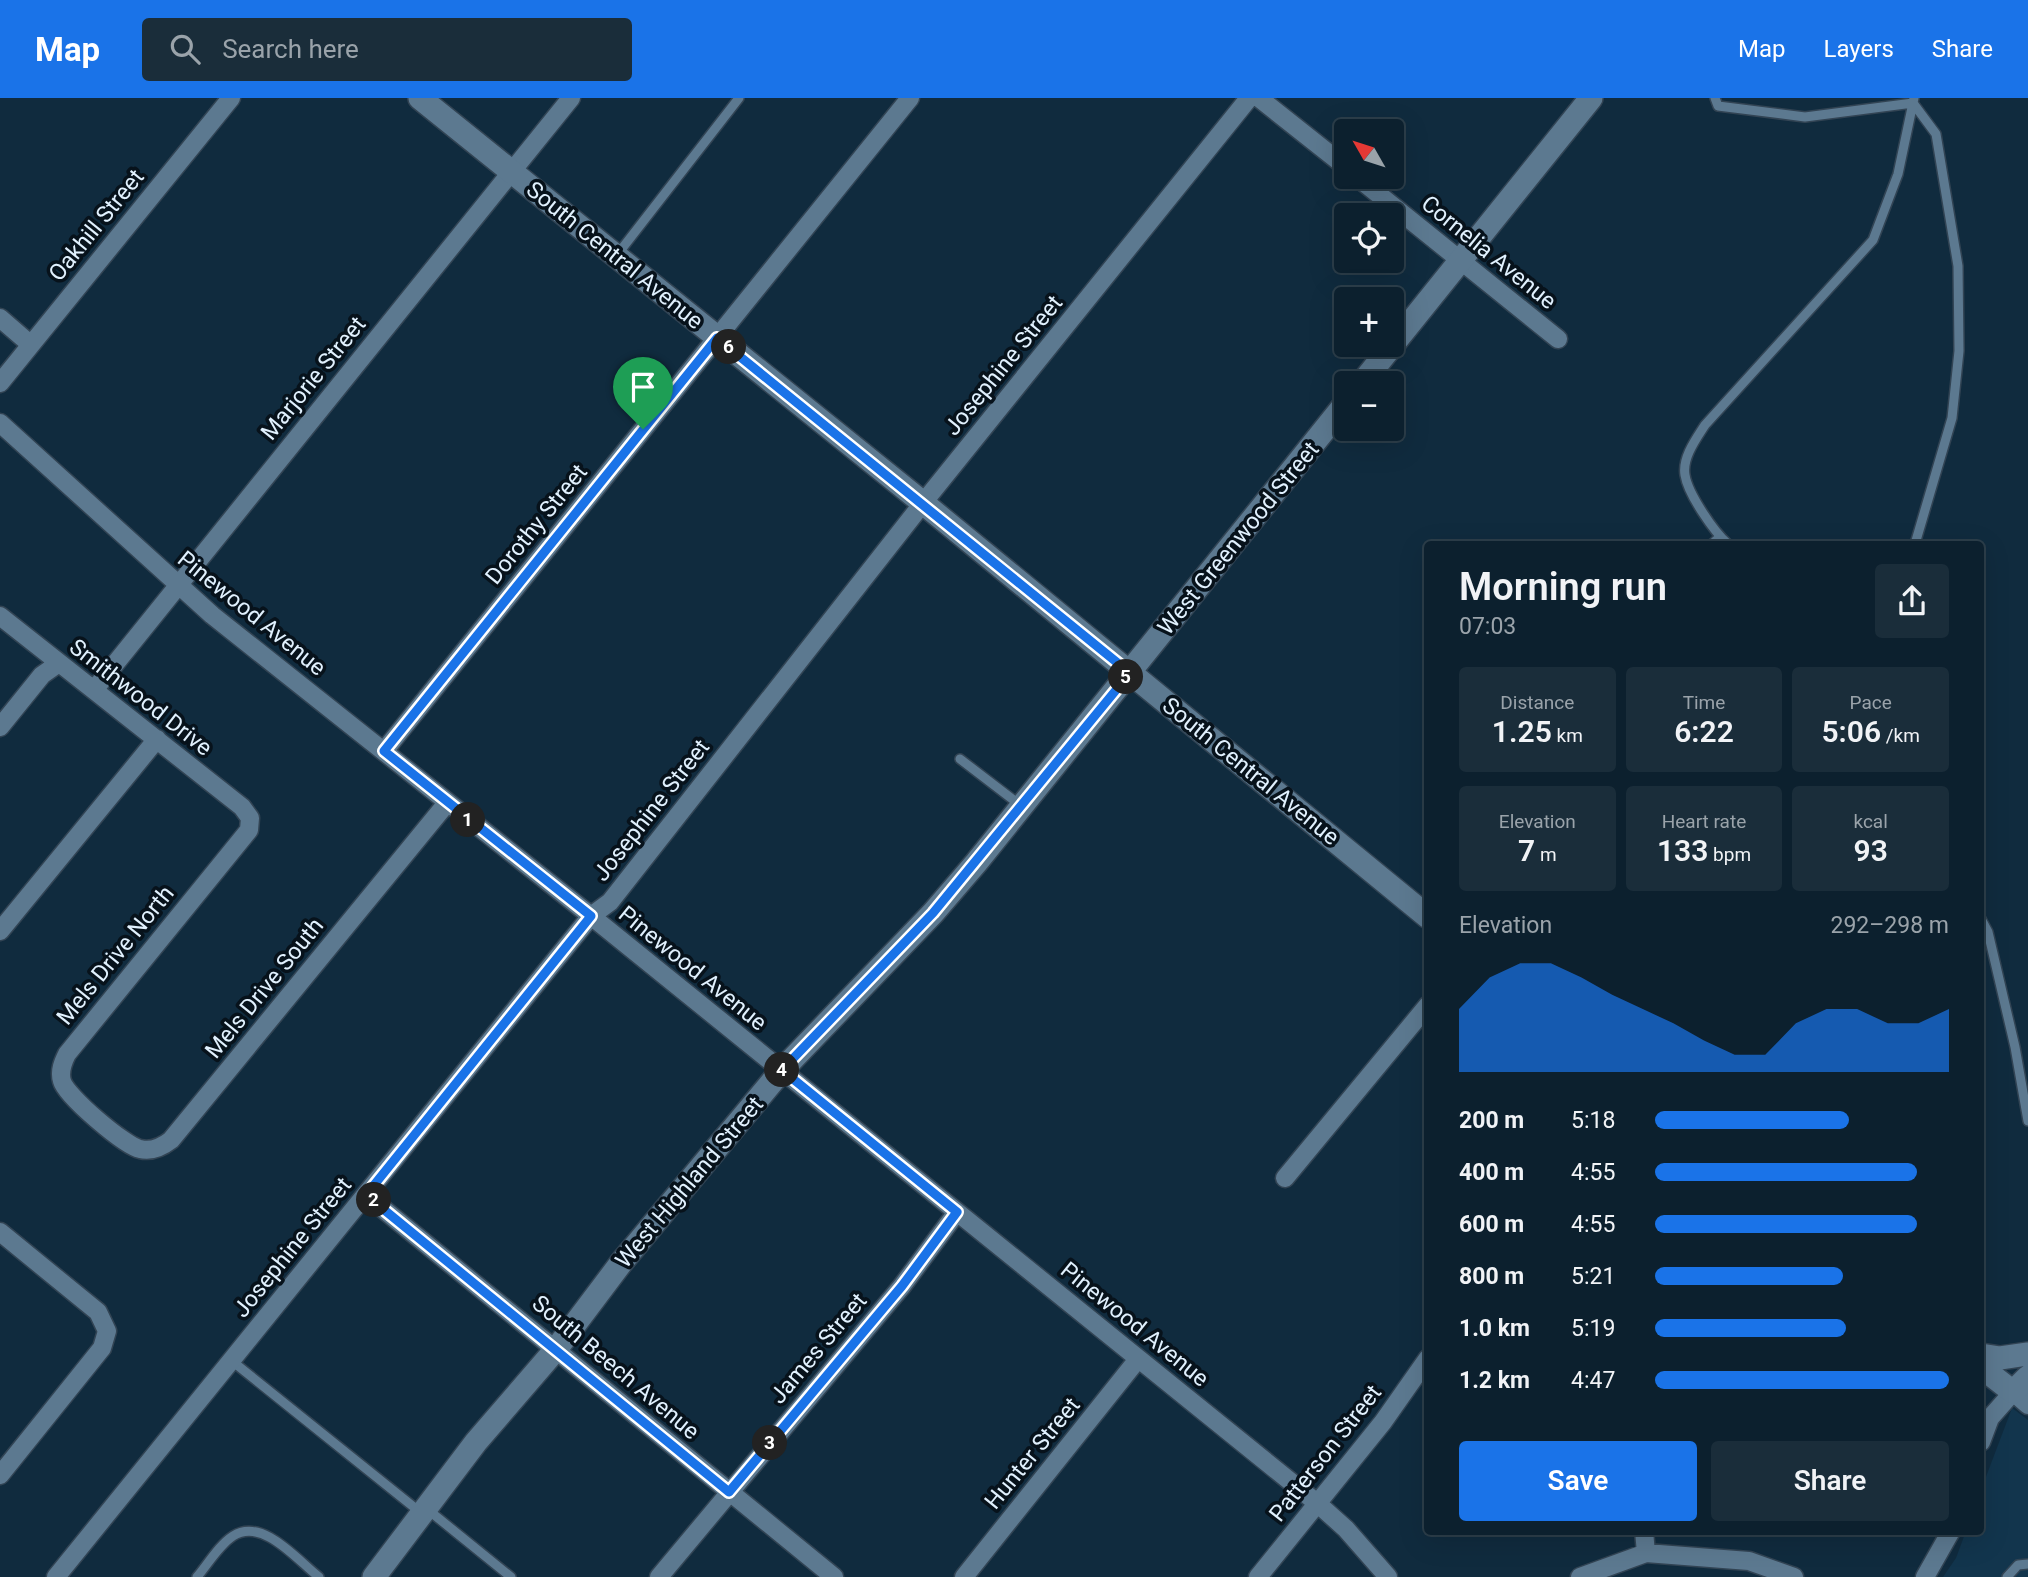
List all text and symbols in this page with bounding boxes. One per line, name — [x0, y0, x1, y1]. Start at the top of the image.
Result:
search box — [142, 18, 632, 81]
text: Map — [35, 30, 100, 69]
icon: search — [166, 30, 204, 68]
text: Search here — [222, 34, 359, 64]
text: Map — [1738, 35, 1786, 63]
text: Layers — [1824, 35, 1894, 63]
text: Share — [1932, 35, 1993, 63]
north arrow — [1334, 119, 1404, 189]
map controls — [1334, 119, 1404, 441]
street label: Oakhill Street — [43, 164, 150, 287]
street label: South Central Avenue — [521, 176, 708, 335]
street label: Cornelia Avenue — [1416, 190, 1561, 315]
button: locate — [1334, 203, 1404, 273]
button: + — [1334, 287, 1404, 357]
street label: Josephine Street — [939, 290, 1068, 441]
street label: Marjorie Street — [255, 311, 371, 445]
pin: 6 — [712, 330, 746, 364]
text: 6 — [723, 335, 734, 358]
pin — [613, 357, 673, 429]
icon: arrive — [624, 368, 662, 406]
button: − — [1334, 371, 1404, 441]
street label: West Greenwood Street — [1152, 436, 1325, 640]
street label: Dorothy Street — [480, 459, 593, 590]
street label: Pinewood Avenue — [172, 546, 331, 681]
button: share — [1875, 564, 1949, 638]
text: Morning run — [1459, 565, 1667, 609]
text: 07:03 — [1459, 613, 1516, 640]
street label: Smithwood Drive — [64, 633, 217, 761]
pin: 5 — [1108, 660, 1144, 694]
text: 5 — [1120, 665, 1131, 688]
text: Distance — [1500, 691, 1574, 714]
text: Time — [1683, 691, 1725, 714]
text: Pace — [1850, 691, 1892, 714]
street label: South Central Avenue — [1157, 692, 1344, 851]
text: 1.25 — [1492, 714, 1552, 749]
text: 6:22 — [1674, 714, 1734, 749]
text: 5:06 — [1821, 714, 1881, 749]
text: km — [1552, 724, 1583, 747]
text: /km — [1881, 724, 1920, 747]
street label: Josephine Street — [588, 734, 715, 887]
pin: 1 — [450, 802, 486, 838]
text: 1 — [462, 808, 473, 831]
text: Elevation — [1499, 810, 1576, 833]
text: Heart rate — [1662, 810, 1746, 833]
text: kcal — [1853, 810, 1888, 833]
text: 7 — [1518, 833, 1535, 868]
text: 133 — [1657, 833, 1708, 868]
text: 93 — [1854, 833, 1888, 868]
text: m — [1535, 843, 1557, 866]
text: bpm — [1708, 843, 1751, 866]
street label: Mels Drive North — [51, 880, 180, 1030]
street label: Pinewood Avenue — [613, 901, 772, 1036]
text: Elevation — [1459, 912, 1552, 939]
text: 292–298 m — [1830, 912, 1949, 939]
street label: Mels Drive South — [200, 913, 329, 1064]
pin: 4 — [764, 1052, 800, 1088]
text: 4 — [776, 1058, 787, 1081]
street label: West Highland Street — [610, 1091, 769, 1273]
text: 200 m — [1459, 1107, 1524, 1134]
text: 5:18 — [1571, 1107, 1615, 1134]
text: 400 m — [1459, 1159, 1524, 1186]
text: 4:55 — [1571, 1159, 1615, 1186]
street label: Josephine Street — [228, 1172, 357, 1323]
pin: 2 — [356, 1182, 392, 1218]
text: 2 — [368, 1188, 379, 1211]
text: 600 m — [1459, 1211, 1524, 1238]
text: 4:55 — [1571, 1211, 1615, 1238]
street label: Pinewood Avenue — [1055, 1257, 1214, 1392]
text: 800 m — [1459, 1263, 1524, 1290]
text: 5:21 — [1571, 1263, 1615, 1290]
street label: James Street — [764, 1288, 872, 1409]
street label: South Beech Avenue — [527, 1290, 705, 1445]
text: 1.0 km — [1459, 1315, 1530, 1342]
text: 5:19 — [1571, 1315, 1615, 1342]
text: 1.2 km — [1459, 1367, 1530, 1394]
text: 4:47 — [1571, 1367, 1615, 1394]
street label: Patterson Street — [1264, 1380, 1387, 1527]
street label: Hunter Street — [979, 1392, 1086, 1515]
pin: 3 — [752, 1426, 788, 1460]
text: 3 — [764, 1431, 775, 1454]
button: Save — [1459, 1441, 1697, 1521]
button: Share — [1711, 1441, 1949, 1521]

